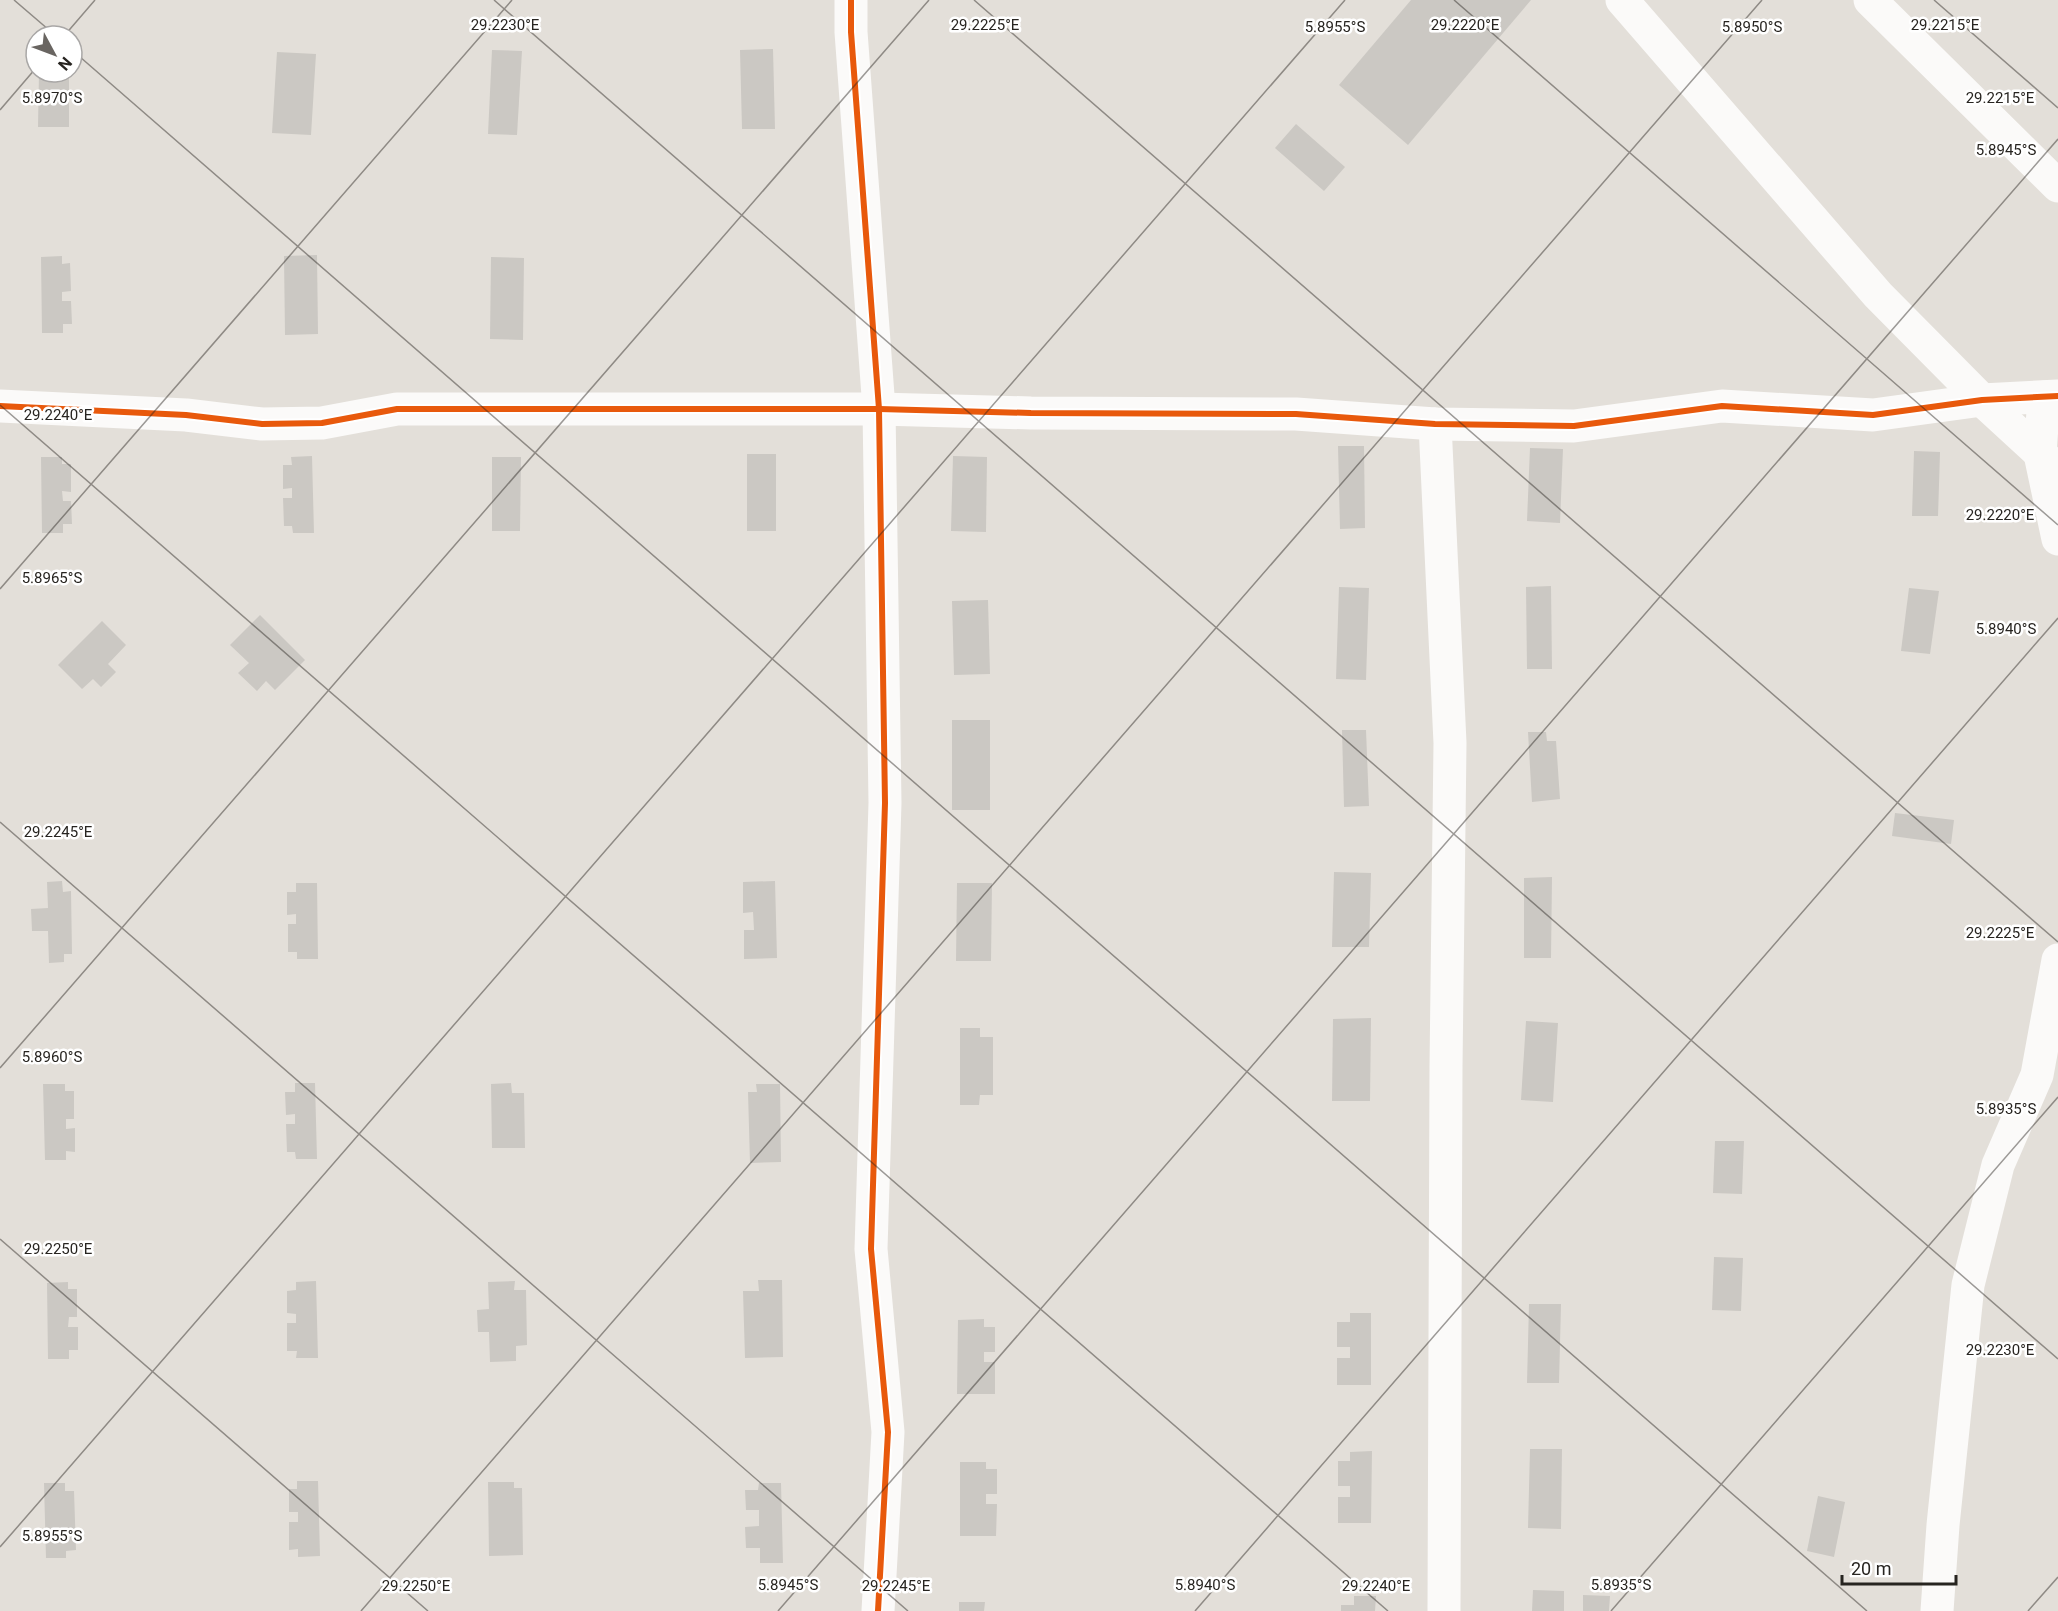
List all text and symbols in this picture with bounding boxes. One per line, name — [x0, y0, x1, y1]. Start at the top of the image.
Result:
text: 29.2230°E — [471, 16, 540, 34]
text: 29.2225°E — [951, 16, 1020, 34]
text: 29.2220°E — [1431, 16, 1500, 34]
text: 29.2215°E — [1911, 16, 1980, 34]
text: 5.8955°S — [1305, 18, 1365, 36]
text: 5.8950°S — [1722, 18, 1782, 36]
north arrow — [24, 24, 84, 84]
text: N — [54, 53, 76, 74]
text: 5.8970°S — [22, 89, 82, 107]
text: 29.2215°E — [1966, 89, 2035, 107]
text: 5.8945°S — [1976, 141, 2036, 159]
text: 29.2240°E — [24, 406, 93, 424]
text: 29.2220°E — [1966, 506, 2035, 524]
text: 5.8965°S — [22, 569, 82, 587]
text: 5.8940°S — [1976, 620, 2036, 638]
text: 29.2245°E — [24, 823, 93, 841]
text: 29.2225°E — [1966, 924, 2035, 942]
text: 5.8960°S — [22, 1048, 82, 1066]
text: 5.8935°S — [1976, 1100, 2036, 1118]
text: 29.2250°E — [24, 1240, 93, 1258]
text: 29.2230°E — [1966, 1341, 2035, 1359]
text: 5.8955°S — [22, 1527, 82, 1545]
scale bar — [1842, 1548, 1956, 1586]
text: 20 m — [1851, 1558, 1891, 1579]
text: 5.8945°S — [758, 1576, 818, 1594]
text: 5.8940°S — [1175, 1576, 1235, 1594]
text: 5.8935°S — [1591, 1576, 1651, 1594]
text: 29.2250°E — [382, 1577, 451, 1595]
text: 29.2245°E — [862, 1577, 931, 1595]
text: 29.2240°E — [1342, 1577, 1411, 1595]

